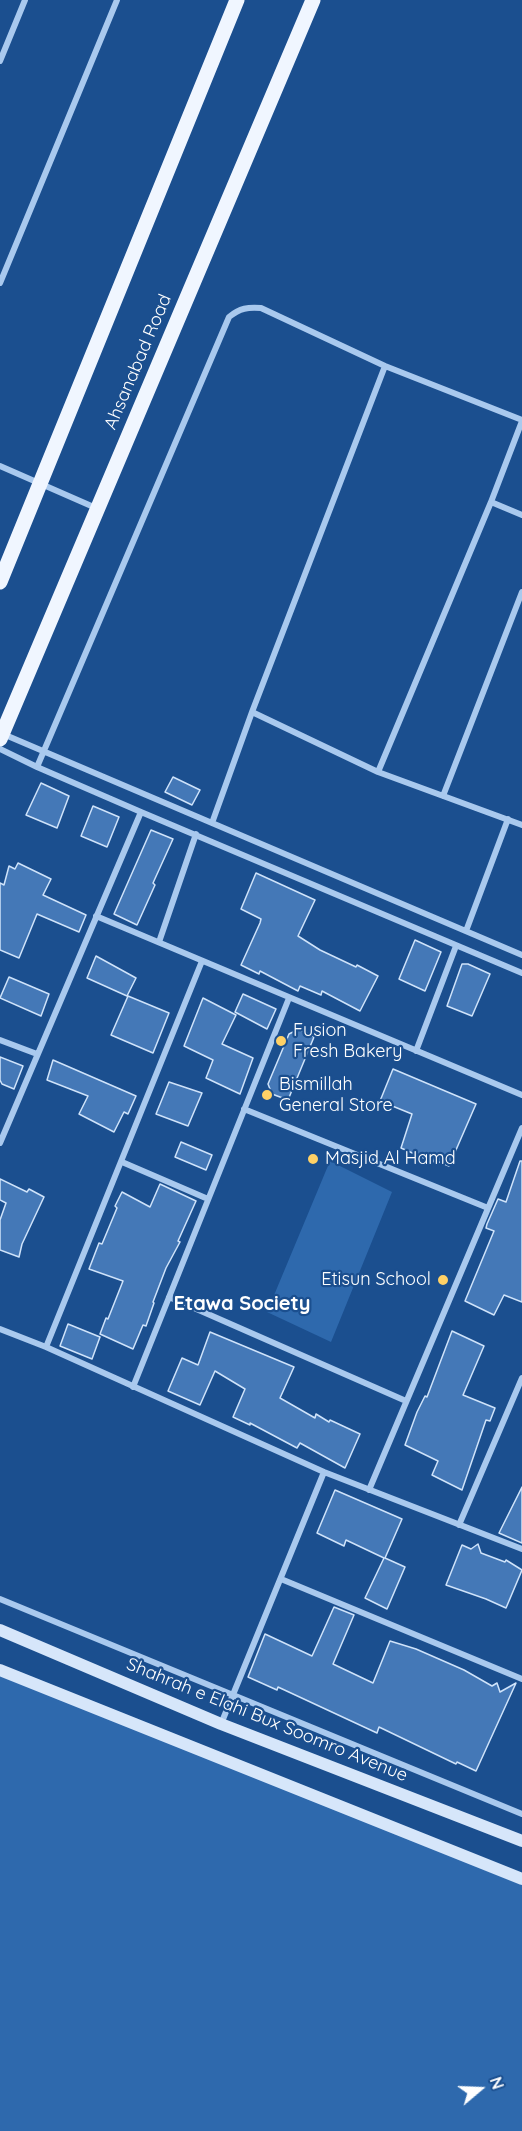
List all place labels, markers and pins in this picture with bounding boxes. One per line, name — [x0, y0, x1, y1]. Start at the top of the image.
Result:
place label: Fusion Fresh Bakery — [293, 1020, 402, 1062]
marker: Fusion Fresh Bakery — [274, 1034, 288, 1048]
place label: Bismillah General Store — [279, 1074, 393, 1116]
marker: Bismillah General Store — [260, 1088, 274, 1102]
place label: Masjid Al Hamd — [325, 1148, 456, 1170]
marker: Masjid Al Hamd — [306, 1152, 320, 1166]
place label: Etisun School — [321, 1269, 431, 1291]
marker: Etisun School — [436, 1273, 450, 1287]

